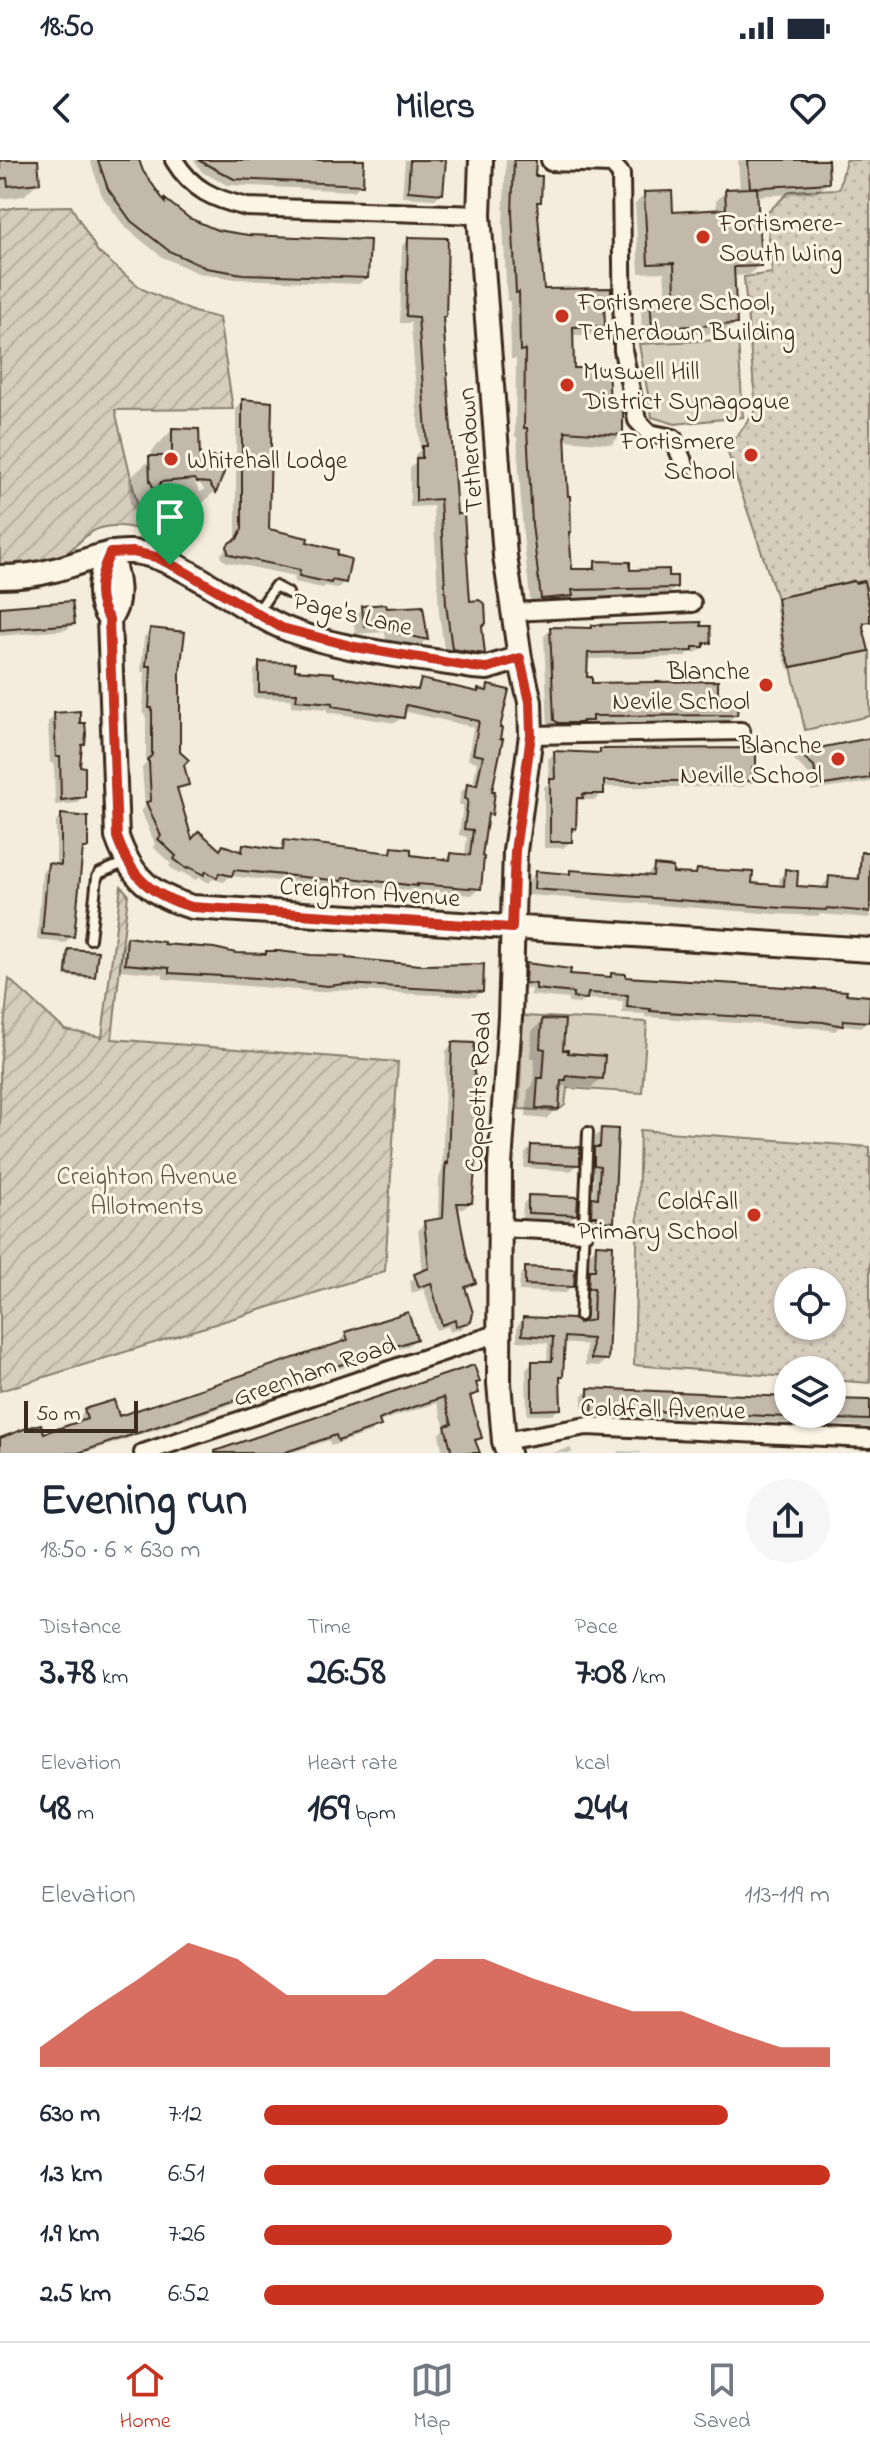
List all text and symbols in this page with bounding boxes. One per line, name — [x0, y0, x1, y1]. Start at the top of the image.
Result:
text: 18:50 — [40, 6, 93, 50]
text: Milers — [395, 82, 475, 135]
icon: back — [40, 86, 84, 130]
icon: heart — [786, 86, 830, 130]
place label: Fortismere- South Wing — [718, 206, 843, 274]
marker: Fortismere- South Wing — [694, 228, 712, 246]
place label: Fortismere School, Tetherdown Building — [577, 285, 795, 353]
marker: Fortismere School, Tetherdown Building — [553, 307, 571, 325]
place label: Muswell Hill District Synagogue — [582, 354, 790, 422]
marker: Muswell Hill District Synagogue — [558, 376, 576, 394]
street label: Tetherdown — [449, 386, 495, 514]
place label: Fortismere School — [620, 424, 735, 492]
place label: Whitehall Lodge — [187, 443, 348, 481]
marker: Fortismere School — [742, 446, 760, 464]
marker: Whitehall Lodge — [162, 450, 180, 468]
pin — [136, 483, 204, 565]
icon: arrive — [148, 495, 192, 539]
street label: Page's Lane — [289, 584, 416, 648]
place label: Blanche Nevile School — [612, 654, 750, 722]
marker: Blanche Nevile School — [757, 676, 775, 694]
place label: Blanche Neville School — [680, 728, 822, 796]
marker: Blanche Neville School — [829, 750, 847, 768]
street label: Creighton Avenue — [278, 869, 462, 919]
street label: Coppetts Road — [457, 1010, 503, 1174]
park label: Creighton Avenue Allotments — [57, 1159, 238, 1227]
place label: Coldfall Primary School — [577, 1184, 738, 1252]
marker: Coldfall Primary School — [745, 1206, 763, 1224]
map controls — [774, 1268, 846, 1428]
button: locate — [774, 1268, 846, 1340]
street label: Greenham Road — [228, 1327, 402, 1418]
button: layers — [774, 1356, 846, 1428]
street label: Coldfall Avenue — [580, 1391, 746, 1431]
scale bar — [24, 1397, 138, 1433]
text: 50 m — [36, 1399, 81, 1431]
text: Evening run — [40, 1470, 247, 1534]
button: share — [746, 1479, 830, 1563]
text: 18:50 · 6 × 630 m — [40, 1532, 200, 1570]
text: Distance — [40, 1612, 121, 1644]
text: Time — [307, 1612, 351, 1644]
text: Pace — [575, 1612, 618, 1644]
text: 3.78 — [40, 1644, 96, 1703]
text: 26:58 — [307, 1644, 386, 1703]
text: 7:08 — [575, 1644, 627, 1703]
text: km — [96, 1662, 128, 1694]
text: /km — [627, 1662, 666, 1694]
text: Elevation — [40, 1748, 121, 1780]
text: Heart rate — [307, 1748, 398, 1780]
text: kcal — [575, 1748, 610, 1780]
text: 48 — [40, 1780, 71, 1839]
text: 169 — [307, 1780, 350, 1839]
text: 244 — [575, 1780, 628, 1839]
text: m — [71, 1798, 94, 1830]
text: bpm — [350, 1798, 396, 1830]
text: Elevation — [40, 1877, 136, 1915]
text: 113–119 m — [744, 1877, 830, 1915]
text: 630 m — [40, 2096, 100, 2134]
text: 7:12 — [168, 2096, 202, 2134]
text: 1.3 km — [40, 2156, 102, 2194]
text: 6:51 — [168, 2156, 205, 2194]
text: 1.9 km — [40, 2216, 99, 2254]
text: 7:26 — [168, 2216, 205, 2254]
text: 2.5 km — [40, 2276, 111, 2314]
text: 6:52 — [168, 2276, 209, 2314]
tab: Home — [120, 2358, 171, 2438]
tab: Map — [410, 2358, 454, 2438]
tab: Saved — [693, 2358, 750, 2438]

